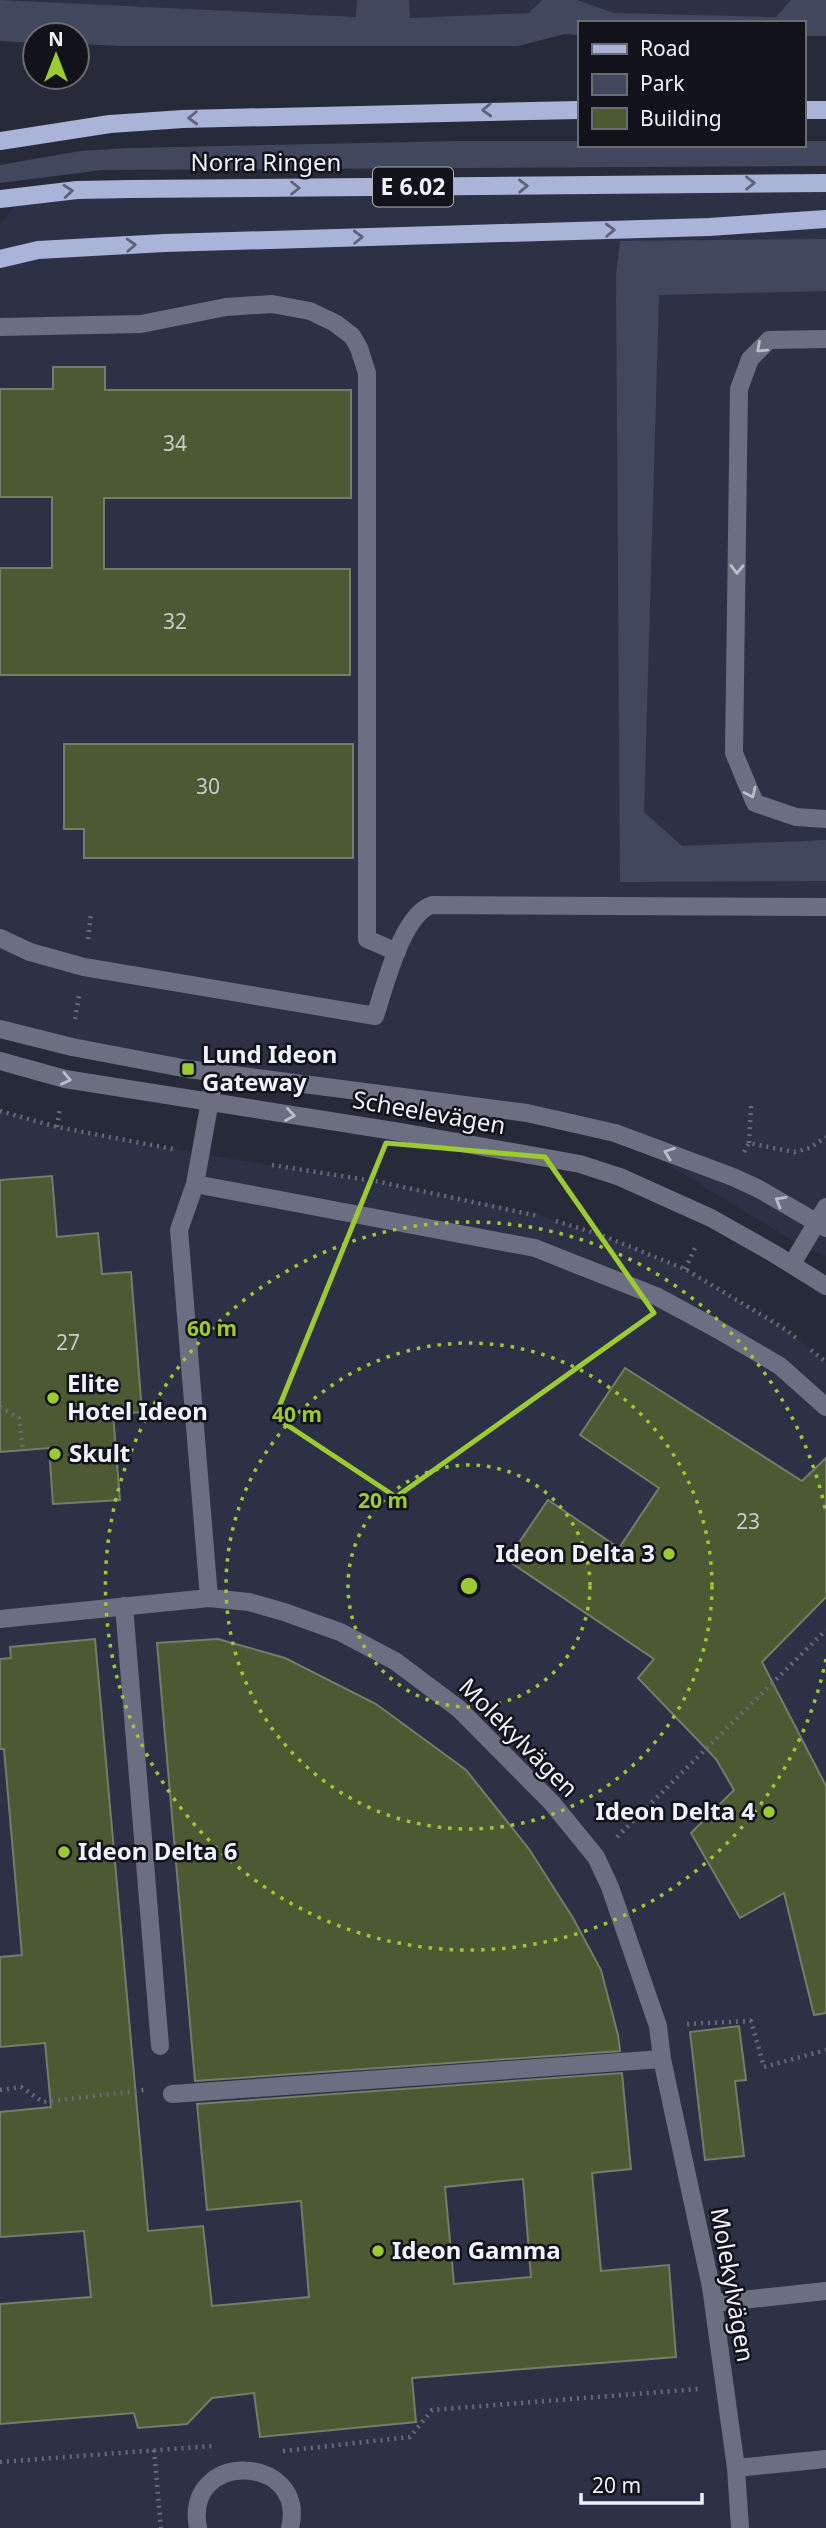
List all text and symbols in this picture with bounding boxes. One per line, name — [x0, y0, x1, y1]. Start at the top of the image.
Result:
north arrow — [21, 21, 91, 91]
legend — [578, 21, 805, 147]
text: N — [48, 26, 64, 52]
text: Road — [640, 34, 690, 62]
text: Park — [640, 69, 685, 97]
one-way arrow — [481, 103, 492, 118]
text: Building — [640, 104, 722, 132]
one-way arrow — [187, 111, 198, 126]
street label: Norra Ringen — [191, 145, 341, 178]
road number: E 6.02 — [373, 168, 453, 206]
one-way arrow — [745, 176, 756, 191]
one-way arrow — [518, 178, 528, 194]
one-way arrow — [290, 180, 301, 196]
one-way arrow — [62, 184, 73, 199]
one-way arrow — [605, 223, 616, 238]
one-way arrow — [353, 230, 364, 245]
one-way arrow — [126, 237, 137, 252]
one-way arrow — [756, 340, 769, 352]
house number: 34 — [163, 429, 187, 457]
one-way arrow — [729, 564, 744, 575]
house number: 32 — [163, 607, 187, 635]
house number: 30 — [196, 772, 220, 800]
one-way arrow — [743, 786, 757, 798]
place label: Lund Ideon Gateway — [202, 1037, 337, 1098]
marker: Lund Ideon Gateway — [180, 1061, 196, 1077]
one-way arrow — [60, 1070, 72, 1085]
street label: Scheelevägen — [350, 1082, 508, 1141]
one-way arrow — [284, 1107, 296, 1122]
one-way arrow — [664, 1147, 676, 1161]
one-way arrow — [775, 1196, 788, 1209]
text: 60 m — [187, 1314, 237, 1342]
house number: 27 — [56, 1328, 80, 1356]
place label: Elite Hotel Ideon — [67, 1366, 208, 1427]
marker: Elite Hotel Ideon — [45, 1390, 61, 1406]
text: 40 m — [272, 1400, 322, 1428]
place label: Skult — [69, 1436, 130, 1469]
marker: Skult — [47, 1446, 63, 1462]
text: 20 m — [358, 1486, 408, 1514]
house number: 23 — [736, 1507, 760, 1535]
place label: Ideon Delta 3 — [496, 1536, 655, 1569]
marker: Ideon Delta 3 — [661, 1546, 677, 1562]
centre of rings — [457, 1574, 481, 1598]
street label: Molekylvägen — [452, 1670, 586, 1804]
place label: Ideon Delta 4 — [596, 1794, 755, 1827]
marker: Ideon Delta 4 — [761, 1804, 777, 1820]
place label: Ideon Delta 6 — [78, 1834, 237, 1867]
marker: Ideon Delta 6 — [56, 1844, 72, 1860]
street label: Molekylvägen — [704, 2205, 763, 2364]
place label: Ideon Gamma — [392, 2233, 561, 2266]
marker: Ideon Gamma — [370, 2243, 386, 2259]
scale bar — [581, 2462, 702, 2506]
text: 20 m — [592, 2471, 641, 2499]

